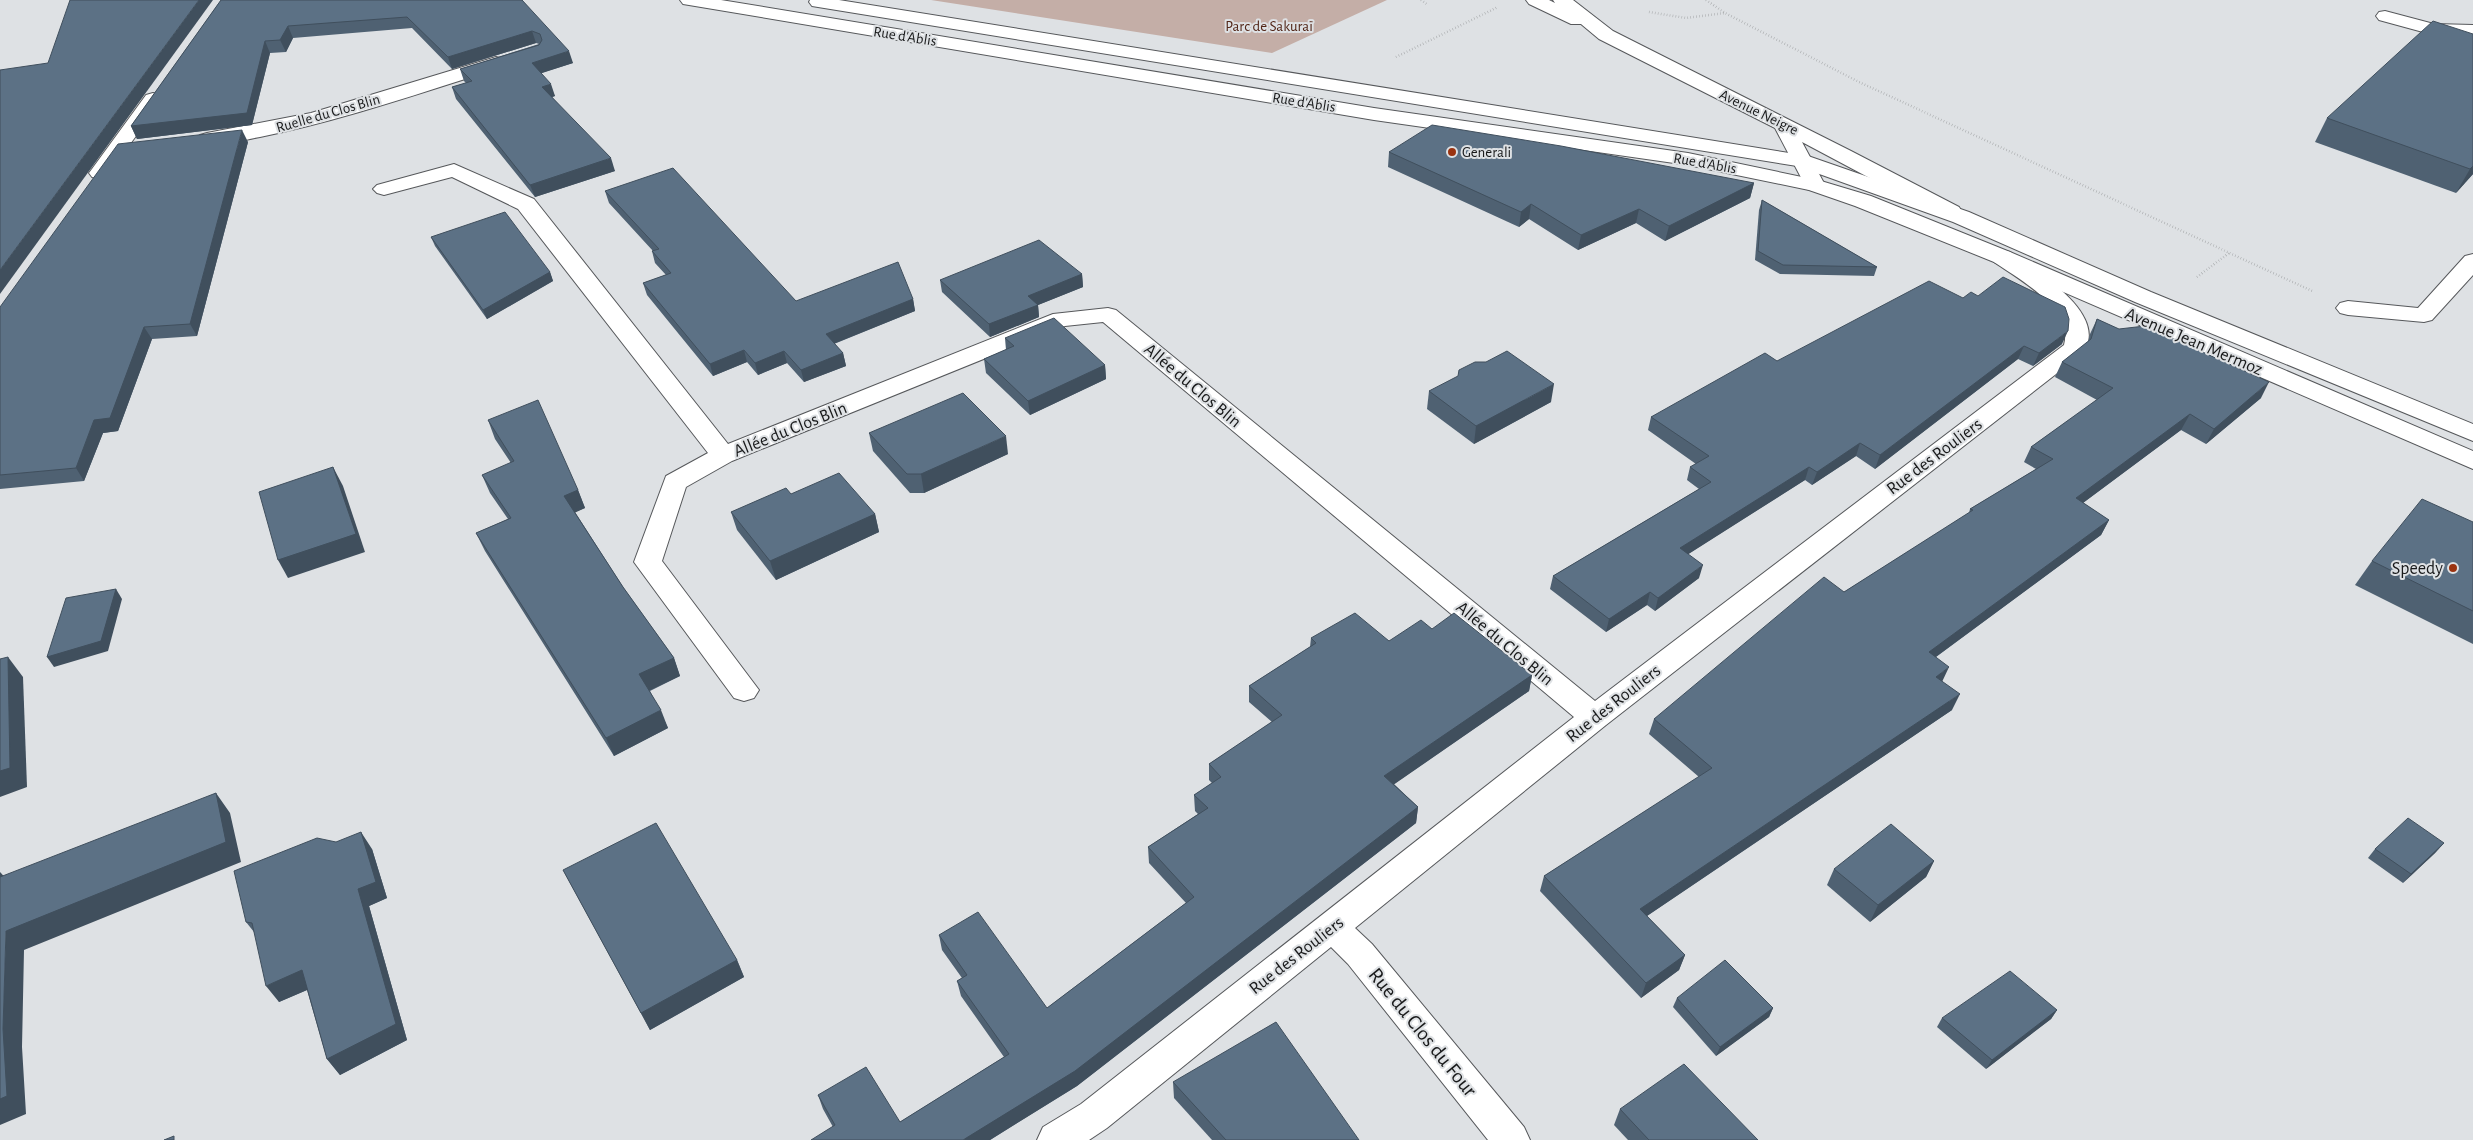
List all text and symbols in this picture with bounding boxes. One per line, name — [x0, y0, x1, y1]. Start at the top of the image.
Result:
park label: Parc de Sakuraï — [1225, 19, 1313, 34]
street label: Rue d'Ablis — [872, 24, 938, 49]
street label: Avenue Neigre — [1717, 87, 1801, 138]
street label: Rue d'Ablis — [1271, 90, 1337, 115]
street label: Ruelle du Clos Blin — [275, 91, 382, 135]
place label: Generali — [1462, 145, 1511, 160]
marker: Generali — [1446, 146, 1458, 158]
street label: Rue d'Ablis — [1672, 151, 1738, 176]
street label: Avenue Jean Mermoz — [2122, 305, 2265, 379]
street label: Allée du Clos Blin — [1140, 340, 1244, 431]
street label: Allée du Clos Blin — [731, 399, 850, 461]
street label: Rue des Rouliers — [1884, 415, 1986, 498]
place label: Speedy — [2392, 560, 2443, 578]
marker: Speedy — [2447, 562, 2459, 574]
street label: Allée du Clos Blin — [1452, 598, 1556, 689]
street label: Rue des Rouliers — [1563, 662, 1664, 746]
street label: Rue des Rouliers — [1246, 914, 1347, 998]
street label: Rue du Clos du Four — [1364, 964, 1481, 1101]

